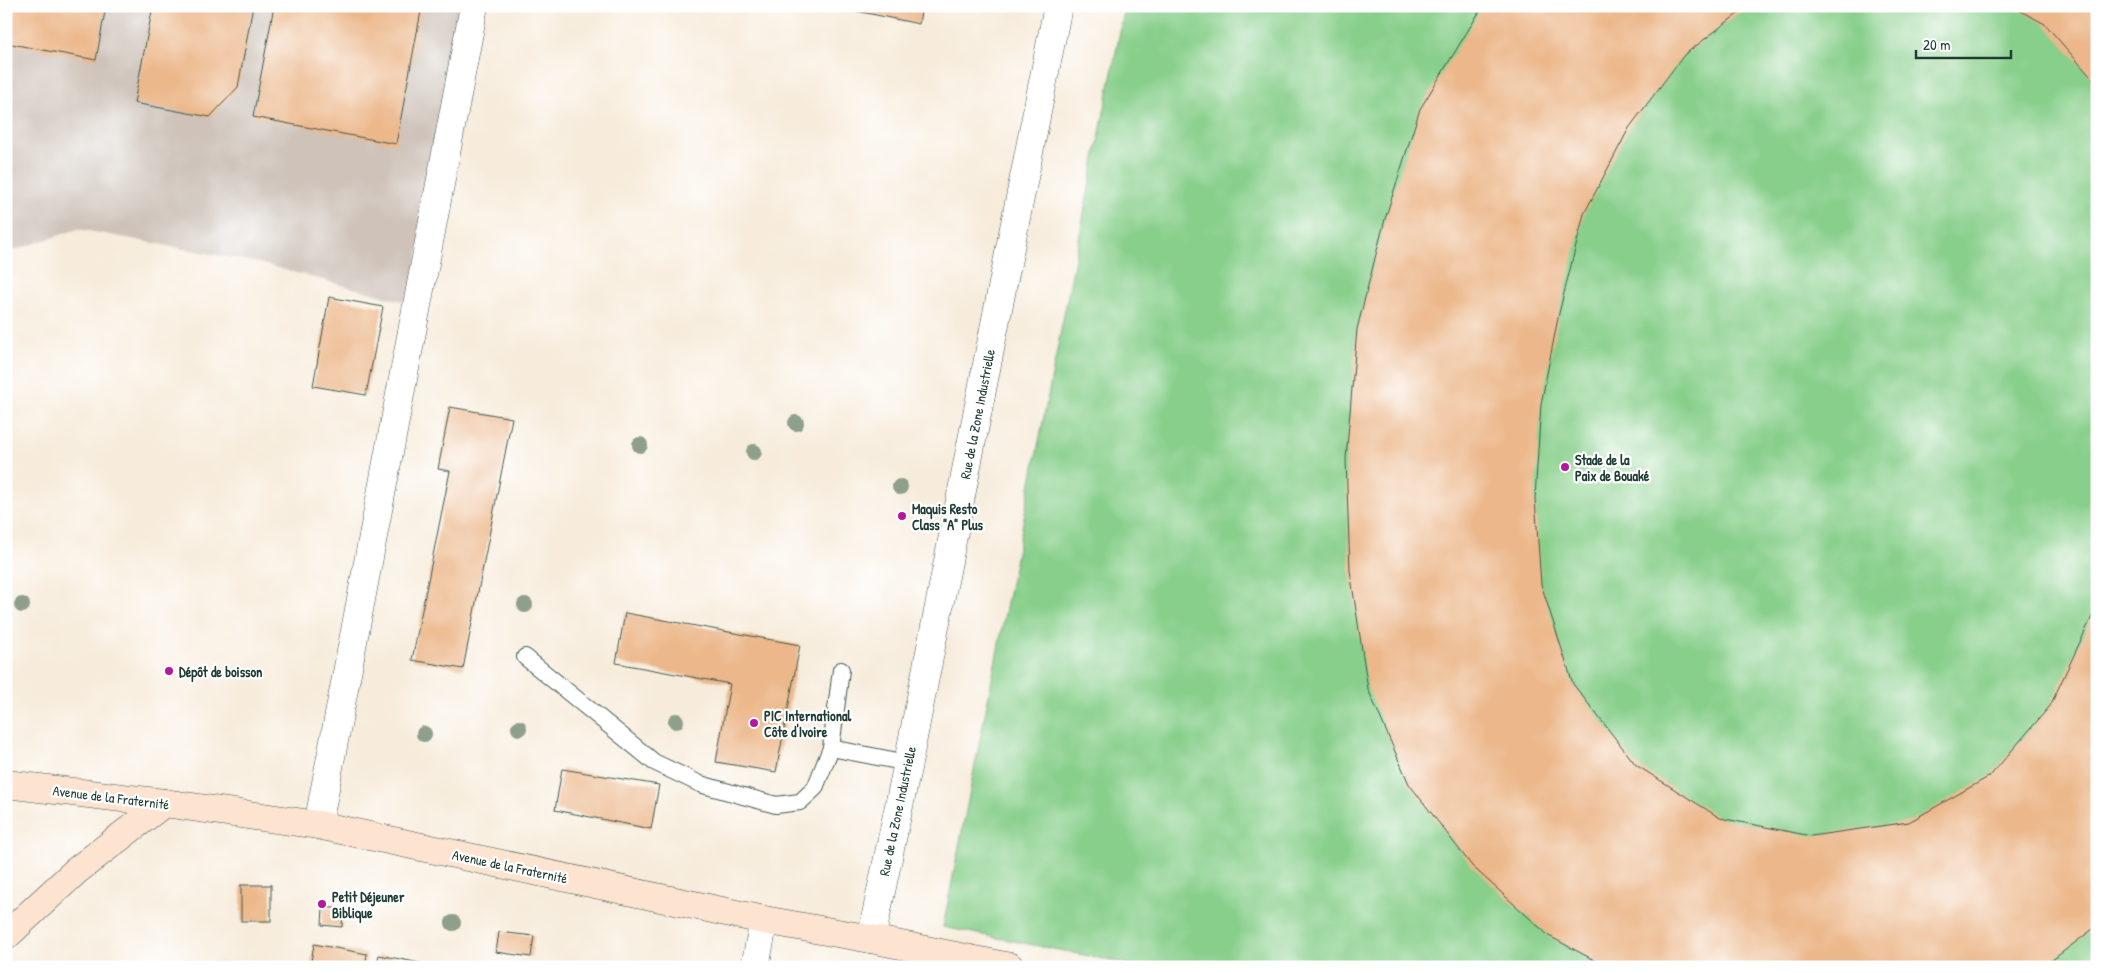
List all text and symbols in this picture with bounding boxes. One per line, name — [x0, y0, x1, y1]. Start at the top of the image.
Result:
scale bar — [1916, 28, 2010, 60]
text: 20 m — [1923, 34, 1950, 55]
street label: Rue de la Zone Industrielle — [955, 347, 999, 481]
place label: Stade de la Paix de Bouaké — [1575, 450, 1650, 485]
marker: Stade de la Paix de Bouaké — [1559, 461, 1571, 473]
place label: Maquis Resto Class "A" Plus — [912, 499, 983, 534]
marker: Maquis Resto Class "A" Plus — [896, 510, 908, 522]
place label: Dépôt de boisson — [179, 662, 262, 683]
marker: Dépôt de boisson — [163, 665, 175, 677]
place label: PIC International Côte d'Ivoire — [764, 706, 852, 741]
marker: PIC International Côte d'Ivoire — [748, 717, 760, 729]
street label: Rue de la Zone Industrielle — [874, 744, 920, 877]
street label: Avenue de la Fraternité — [52, 780, 171, 814]
street label: Avenue de la Fraternité — [451, 845, 570, 888]
place label: Petit Déjeuner Biblique — [332, 887, 405, 924]
marker: Petit Déjeuner Biblique — [316, 898, 328, 910]

